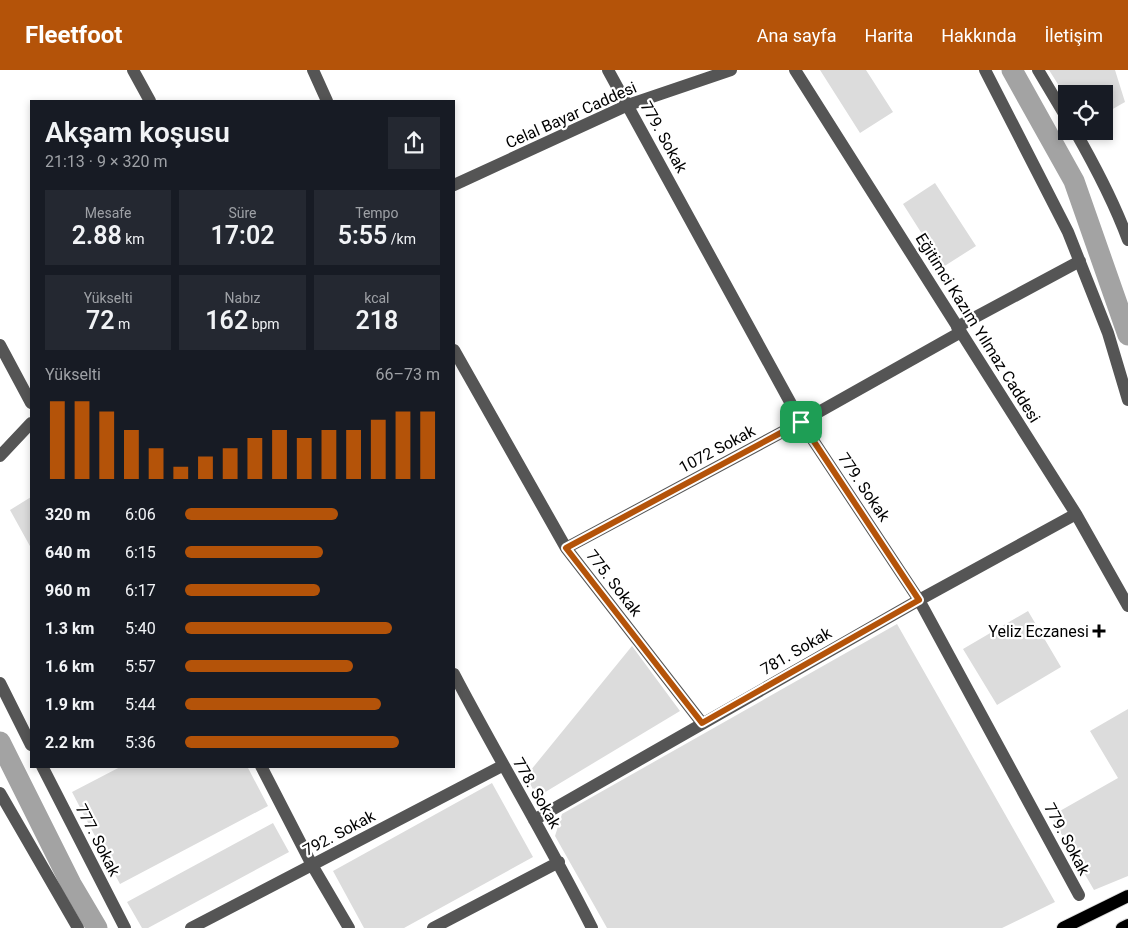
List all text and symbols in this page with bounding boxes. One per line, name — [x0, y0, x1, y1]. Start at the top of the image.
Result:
text: Fleetfoot — [25, 21, 122, 49]
text: Ana sayfa — [757, 25, 836, 46]
text: Harita — [864, 25, 913, 46]
text: Hakkında — [941, 25, 1016, 46]
text: İletişim — [1044, 25, 1103, 46]
street label: Celal Bayar Caddesi — [503, 78, 639, 152]
map controls — [1058, 85, 1113, 140]
button: locate — [1058, 85, 1113, 140]
street label: 779. Sokak — [637, 98, 692, 177]
text: Akşam koşusu — [45, 116, 230, 149]
button: share — [388, 117, 440, 169]
text: 21:13 · 9 × 320 m — [45, 152, 167, 171]
text: Mesafe — [85, 205, 131, 221]
text: Süre — [228, 205, 257, 221]
text: Tempo — [355, 205, 398, 221]
text: 2.88 — [72, 221, 122, 250]
text: 17:02 — [211, 221, 274, 250]
text: 5:55 — [338, 221, 387, 250]
street label: Eğitimci Kazım Yılmaz Caddesi — [912, 230, 1044, 426]
text: km — [122, 231, 145, 247]
text: /km — [387, 231, 416, 247]
text: Yükselti — [84, 290, 133, 306]
text: Nabız — [225, 290, 260, 306]
text: kcal — [364, 290, 389, 306]
text: 72 — [86, 306, 115, 335]
text: 162 — [205, 306, 248, 335]
text: 218 — [355, 306, 398, 335]
text: m — [115, 316, 130, 332]
text: bpm — [248, 316, 280, 332]
text: Yükselti — [45, 365, 101, 384]
text: 66–73 m — [376, 365, 440, 384]
pin — [780, 401, 822, 443]
icon: arrive — [787, 408, 815, 436]
street label: 1072 Sokak — [676, 421, 759, 477]
street label: 779. Sokak — [834, 449, 894, 526]
text: 320 m — [45, 505, 90, 524]
text: 6:06 — [125, 505, 156, 524]
text: 640 m — [45, 543, 90, 562]
text: 6:15 — [125, 543, 156, 562]
street label: 775. Sokak — [582, 546, 646, 621]
text: 960 m — [45, 581, 90, 600]
text: 6:17 — [125, 581, 156, 600]
text: 1.3 km — [45, 619, 94, 638]
text: 5:40 — [125, 619, 156, 638]
place label: Yeliz Eczanesi — [988, 622, 1089, 641]
street label: 781. Sokak — [757, 623, 836, 679]
marker: Yeliz Eczanesi — [1093, 625, 1105, 637]
text: 1.6 km — [45, 657, 94, 676]
text: 5:57 — [125, 657, 156, 676]
text: 1.9 km — [45, 695, 94, 714]
text: 5:44 — [125, 695, 156, 714]
text: 2.2 km — [45, 733, 94, 752]
text: 5:36 — [125, 733, 156, 752]
street label: 778. Sokak — [509, 754, 565, 833]
street label: 779. Sokak — [1040, 800, 1094, 879]
street label: 777. Sokak — [72, 801, 125, 880]
street label: 792. Sokak — [300, 806, 379, 860]

